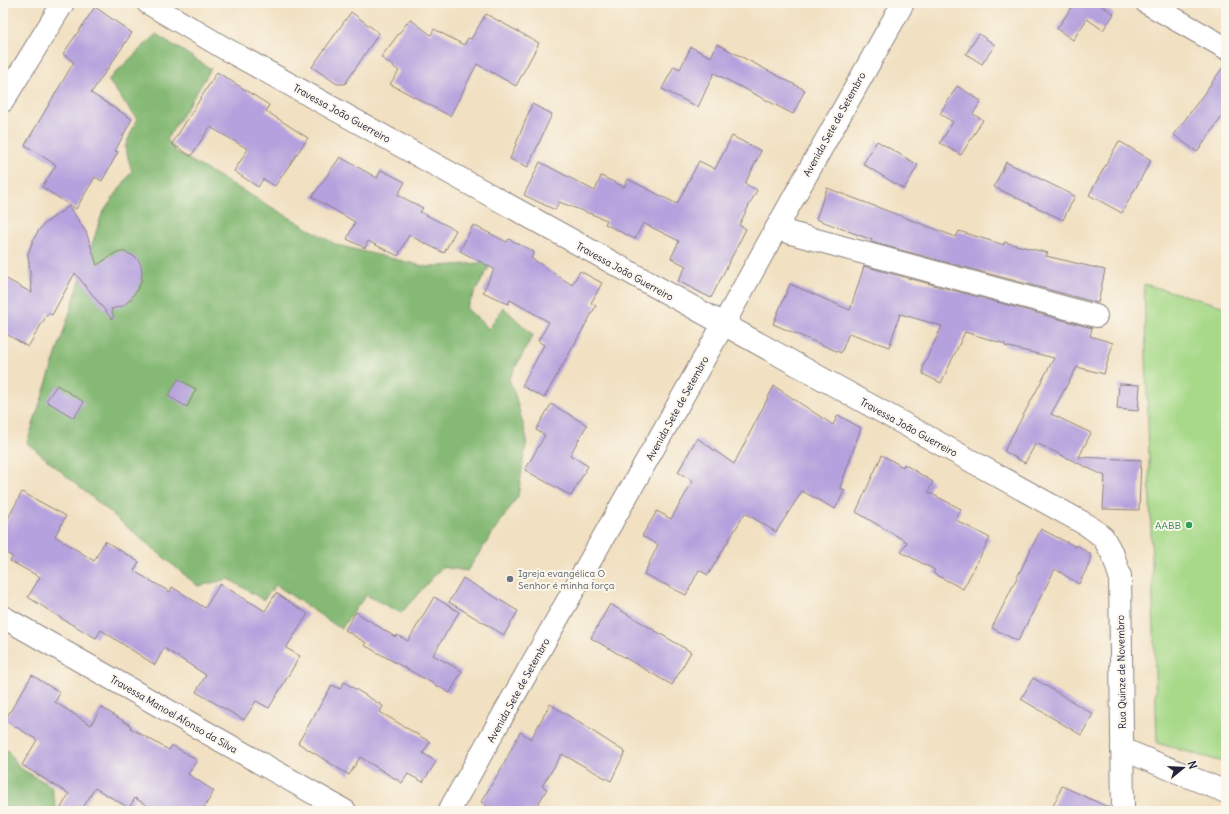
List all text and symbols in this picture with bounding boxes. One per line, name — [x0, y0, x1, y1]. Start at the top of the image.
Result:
street label: Avenida Sete de Setembro — [800, 69, 869, 179]
street label: Travessa João Guerreiro — [291, 81, 393, 146]
street label: Travessa João Guerreiro — [574, 239, 676, 304]
street label: Avenida Sete de Setembro — [643, 353, 712, 463]
street label: Travessa João Guerreiro — [858, 395, 960, 460]
place label: AABB — [1155, 519, 1181, 532]
marker: AABB — [1184, 520, 1194, 530]
place label: Igreja evangélica O Senhor é minha força — [518, 567, 615, 592]
marker: Igreja evangélica O Senhor é minha força — [505, 574, 515, 584]
street label: Rua Quinze de Novembro — [1114, 614, 1129, 729]
street label: Avenida Sete de Setembro — [484, 635, 553, 745]
street label: Travessa Manoel Afonso da Silva — [108, 673, 240, 756]
north arrow — [1163, 748, 1203, 788]
text: N — [1185, 759, 1200, 771]

